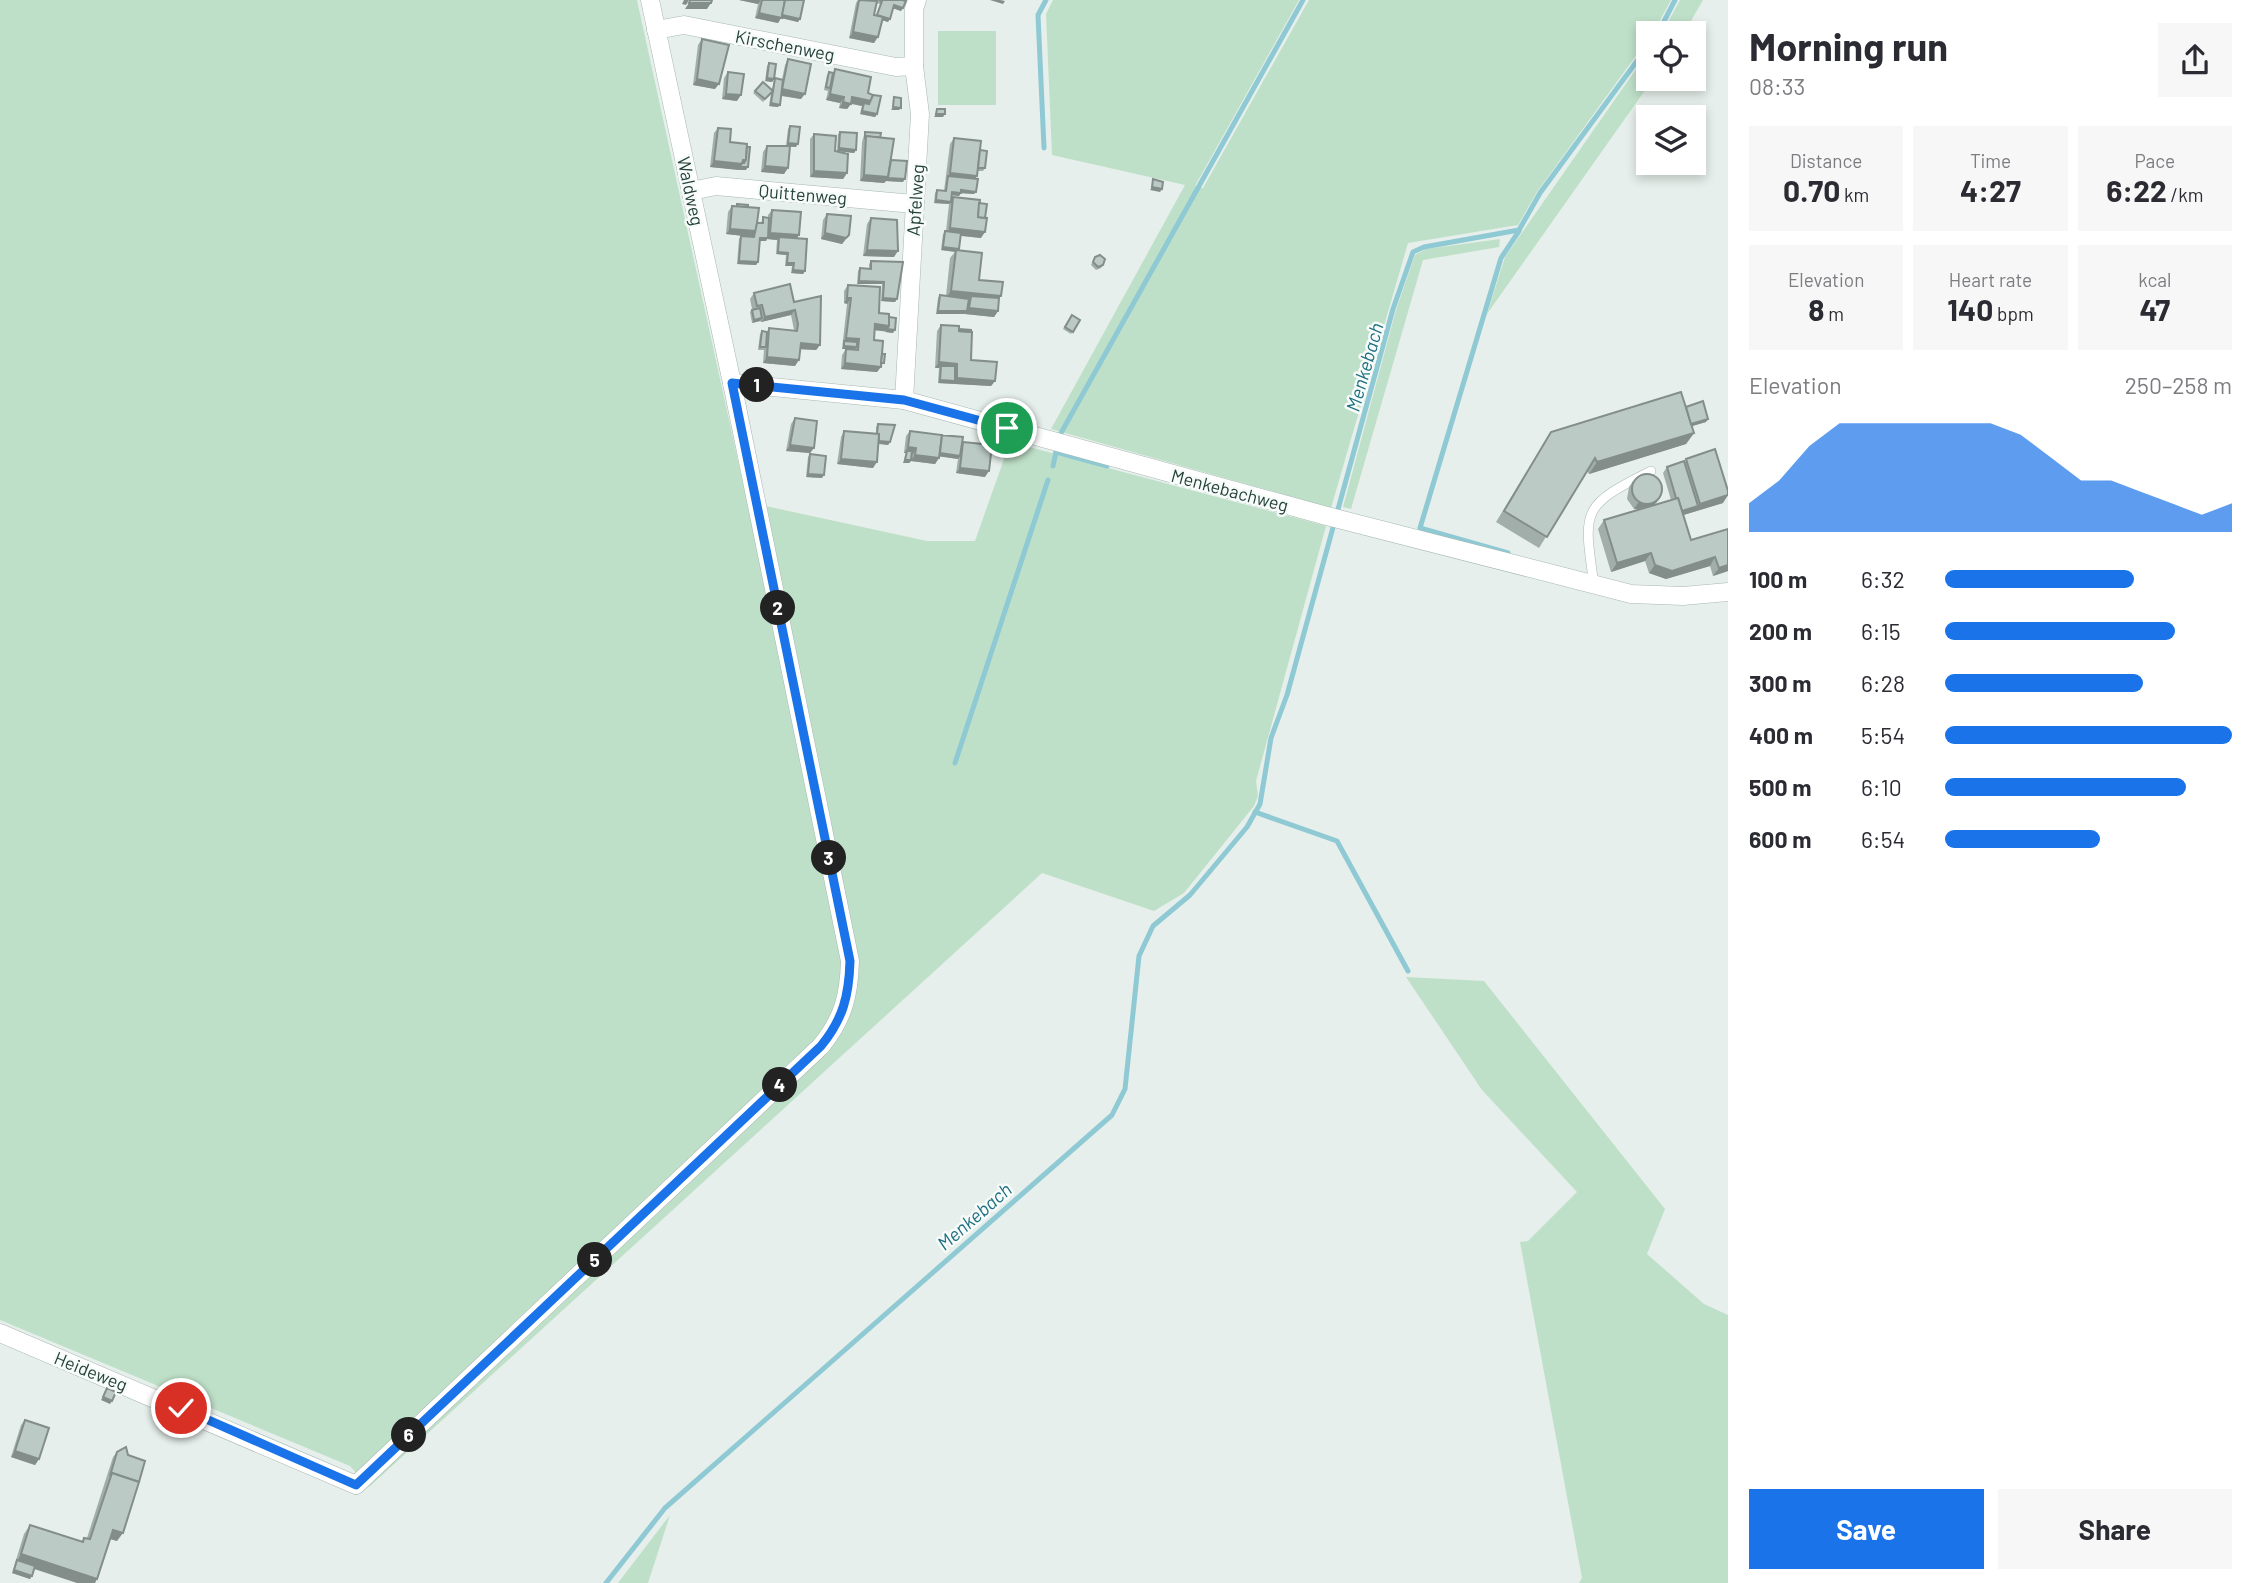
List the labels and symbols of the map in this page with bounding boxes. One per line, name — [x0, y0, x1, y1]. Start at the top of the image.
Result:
street label: Kirschenweg — [733, 25, 837, 65]
street label: Waldweg — [673, 154, 709, 228]
street label: Apfelweg — [902, 163, 928, 237]
street label: Quittenweg — [758, 179, 848, 209]
water label: Menkebach — [1340, 320, 1388, 414]
pin: 1 — [740, 368, 774, 402]
pin — [977, 398, 1037, 458]
street label: Menkebachweg — [1169, 464, 1291, 516]
pin: 2 — [760, 590, 796, 626]
pin: 3 — [812, 840, 846, 876]
pin: 4 — [762, 1068, 798, 1102]
water label: Menkebach — [932, 1177, 1016, 1255]
pin: 5 — [578, 1242, 612, 1278]
street label: Heideweg — [51, 1346, 131, 1396]
pin — [151, 1378, 211, 1438]
pin: 6 — [392, 1418, 426, 1452]

